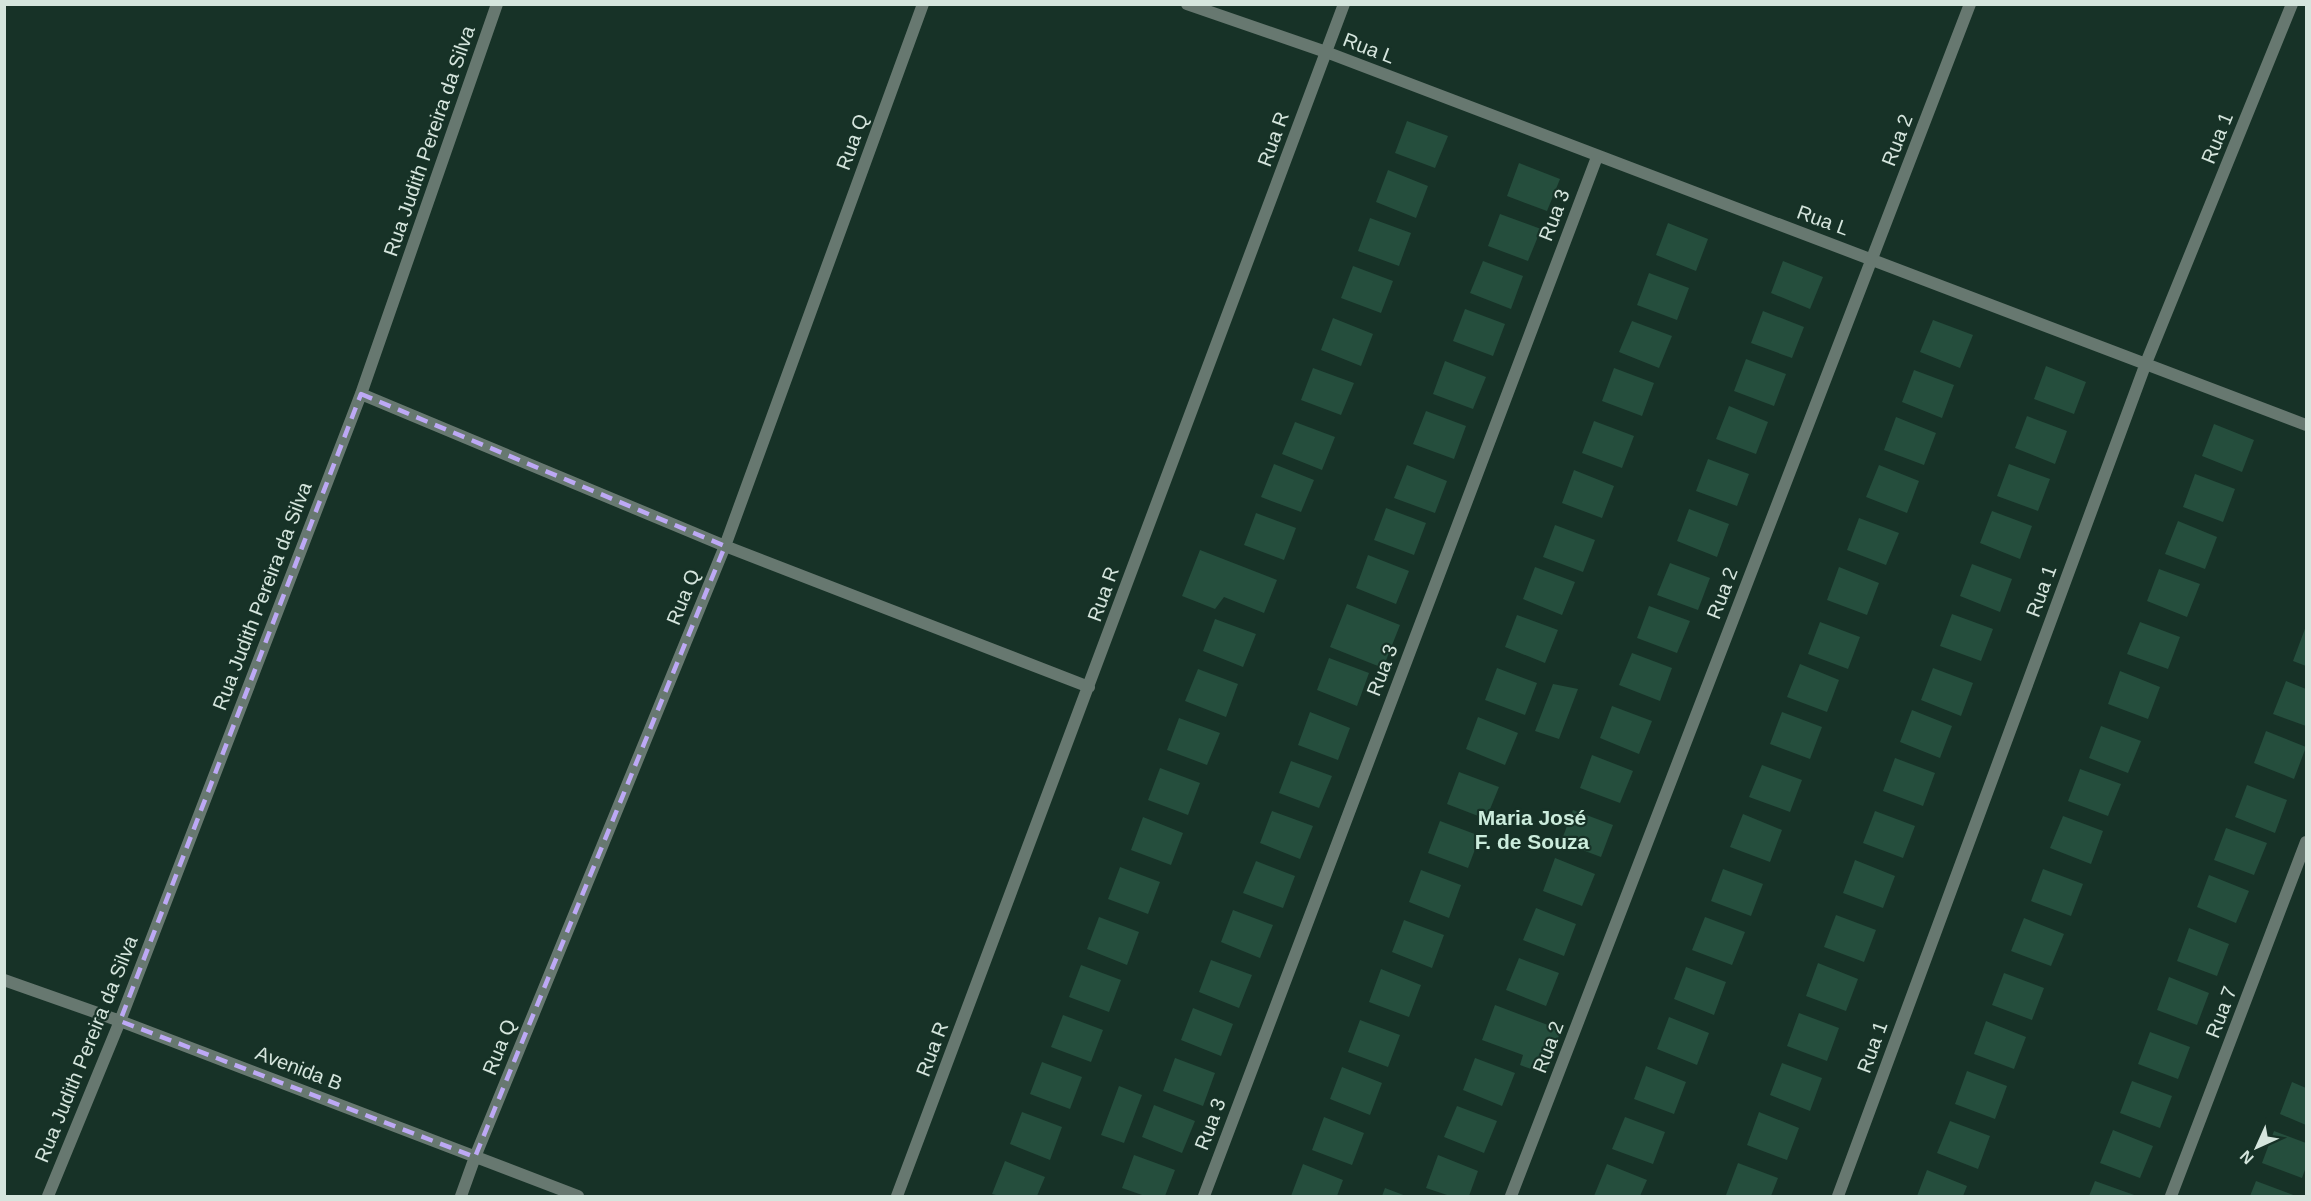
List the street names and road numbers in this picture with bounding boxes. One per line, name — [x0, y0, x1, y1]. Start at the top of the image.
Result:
street label: Rua Judith Pereira da Silva — [379, 22, 479, 259]
street label: Rua L — [1340, 28, 1398, 68]
street label: Rua R — [1253, 109, 1293, 169]
street label: Rua 1 — [2197, 109, 2237, 167]
street label: Rua Q — [832, 111, 872, 173]
street label: Rua 2 — [1877, 111, 1917, 169]
street label: Rua 3 — [1534, 186, 1574, 244]
street label: Rua L — [1794, 201, 1852, 239]
street label: Rua Judith Pereira da Silva — [208, 478, 316, 713]
street label: Rua 1 — [2022, 562, 2060, 620]
street label: Rua R — [1083, 564, 1123, 624]
street label: Rua 2 — [1702, 564, 1742, 622]
street label: Rua Q — [662, 566, 704, 628]
street label: Rua 3 — [1362, 641, 1402, 699]
street label: Rua Judith Pereira da Silva — [30, 932, 142, 1165]
street label: Rua 7 — [2201, 983, 2241, 1041]
street label: Rua Q — [478, 1016, 520, 1078]
street label: Rua 2 — [1528, 1018, 1568, 1076]
street label: Rua 1 — [1853, 1018, 1891, 1076]
street label: Rua R — [912, 1019, 952, 1079]
street label: Avenida B — [253, 1041, 345, 1095]
street label: Rua 3 — [1190, 1095, 1230, 1153]

